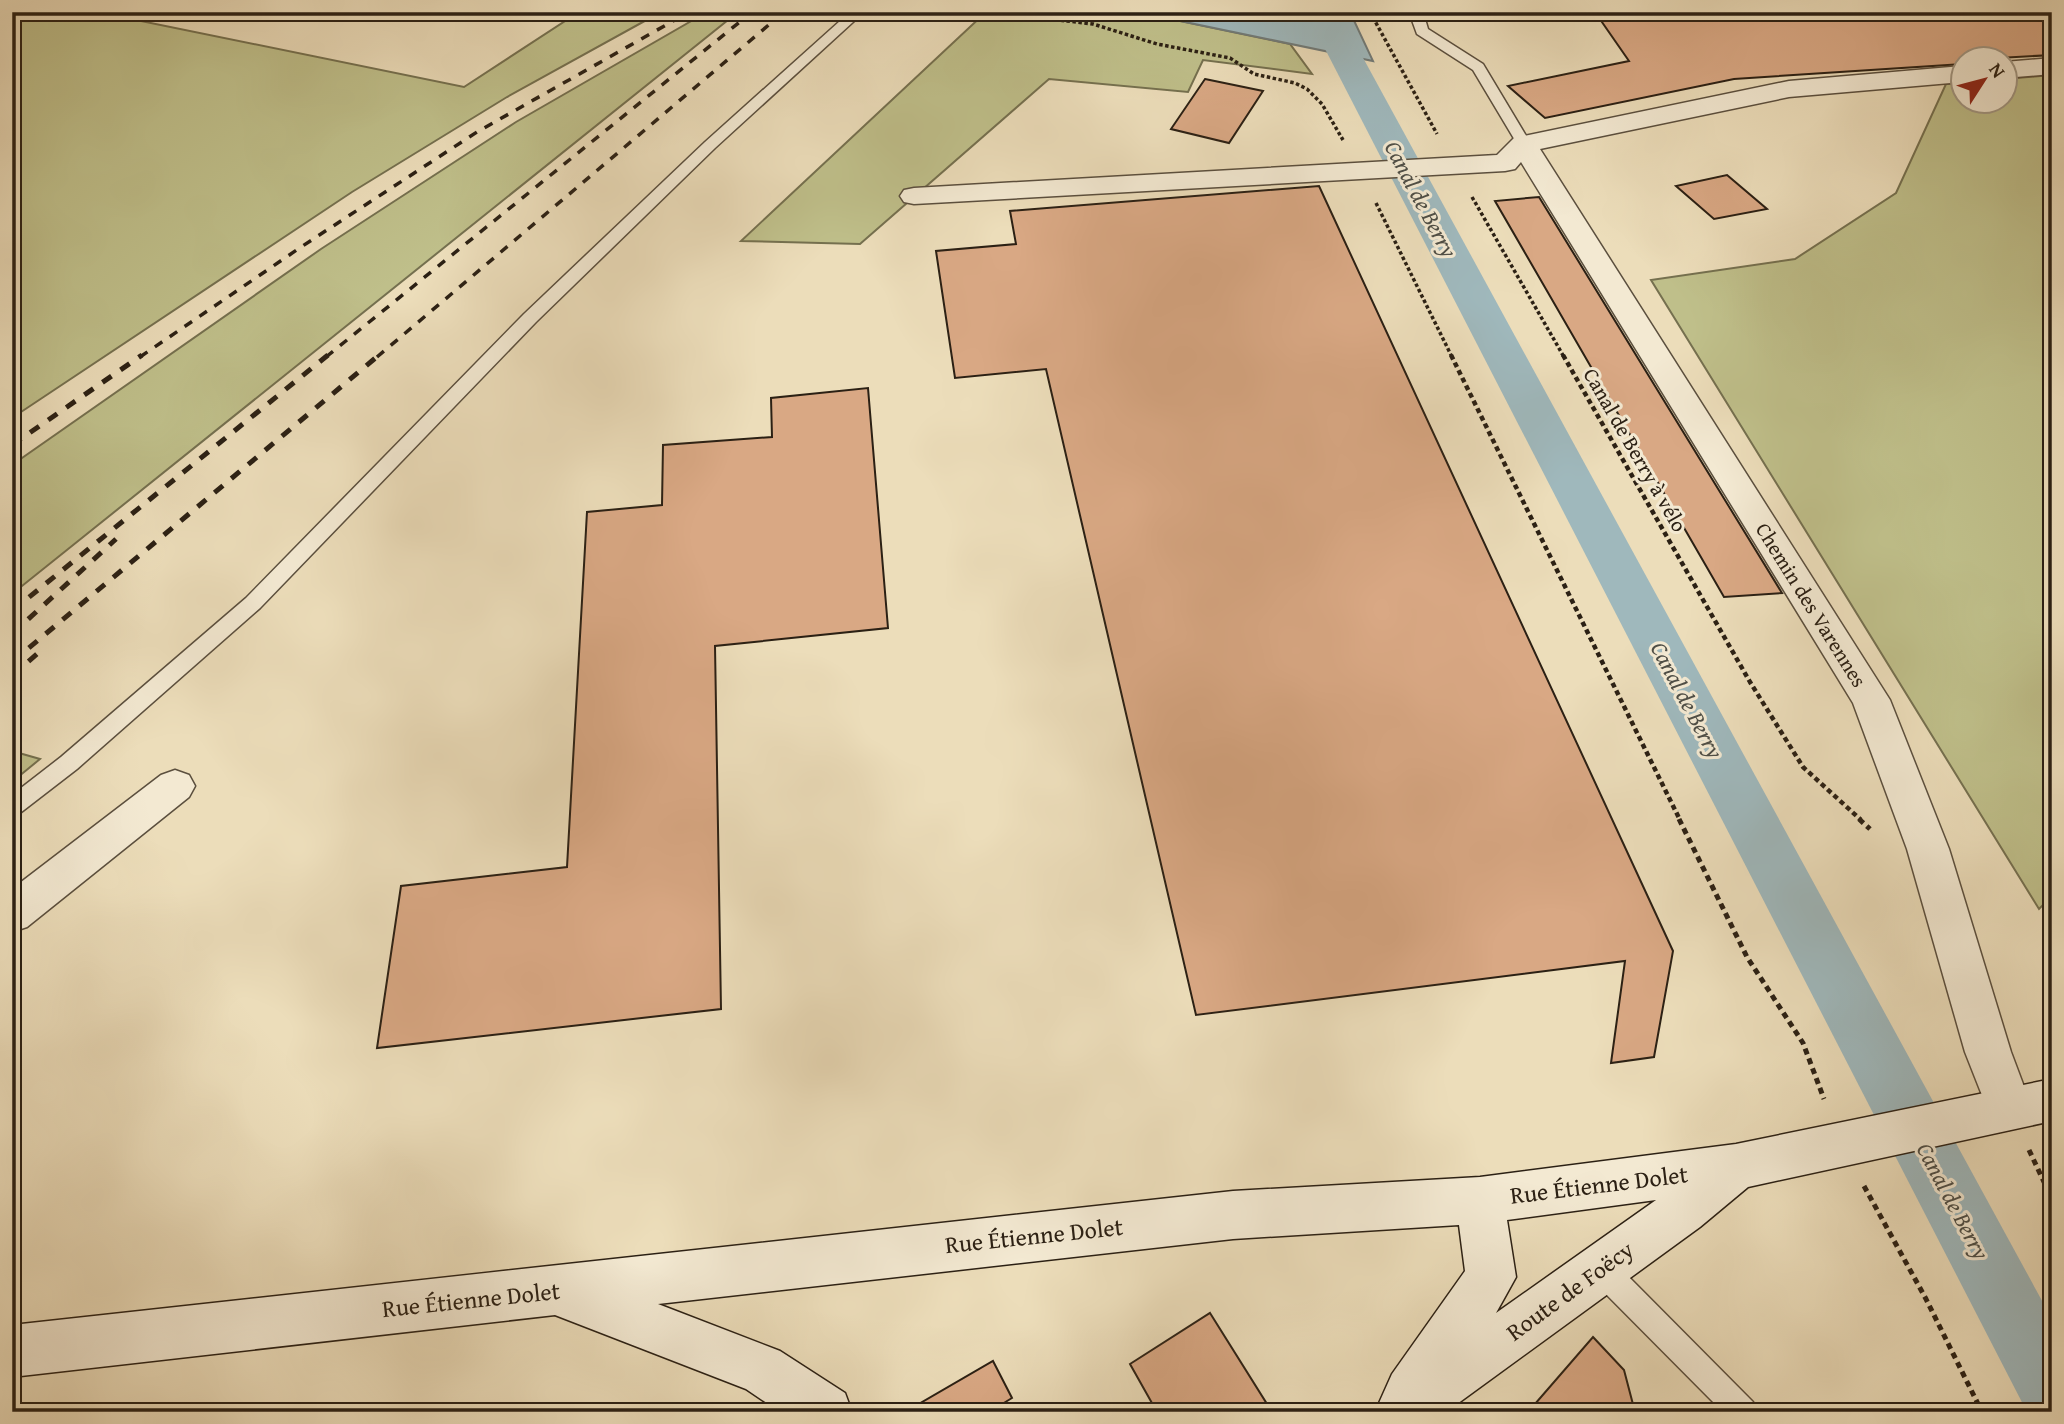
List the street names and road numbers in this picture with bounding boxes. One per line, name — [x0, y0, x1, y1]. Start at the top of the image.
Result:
street label: Canal de Berry à vélo — [1576, 362, 1695, 538]
street label: Chemin des Varennes — [1748, 516, 1875, 693]
street label: Rue Étienne Dolet — [1508, 1156, 1690, 1213]
street label: Rue Étienne Dolet — [943, 1209, 1125, 1262]
street label: Route de Foëcy — [1499, 1232, 1641, 1349]
street label: Rue Étienne Dolet — [380, 1273, 562, 1326]

